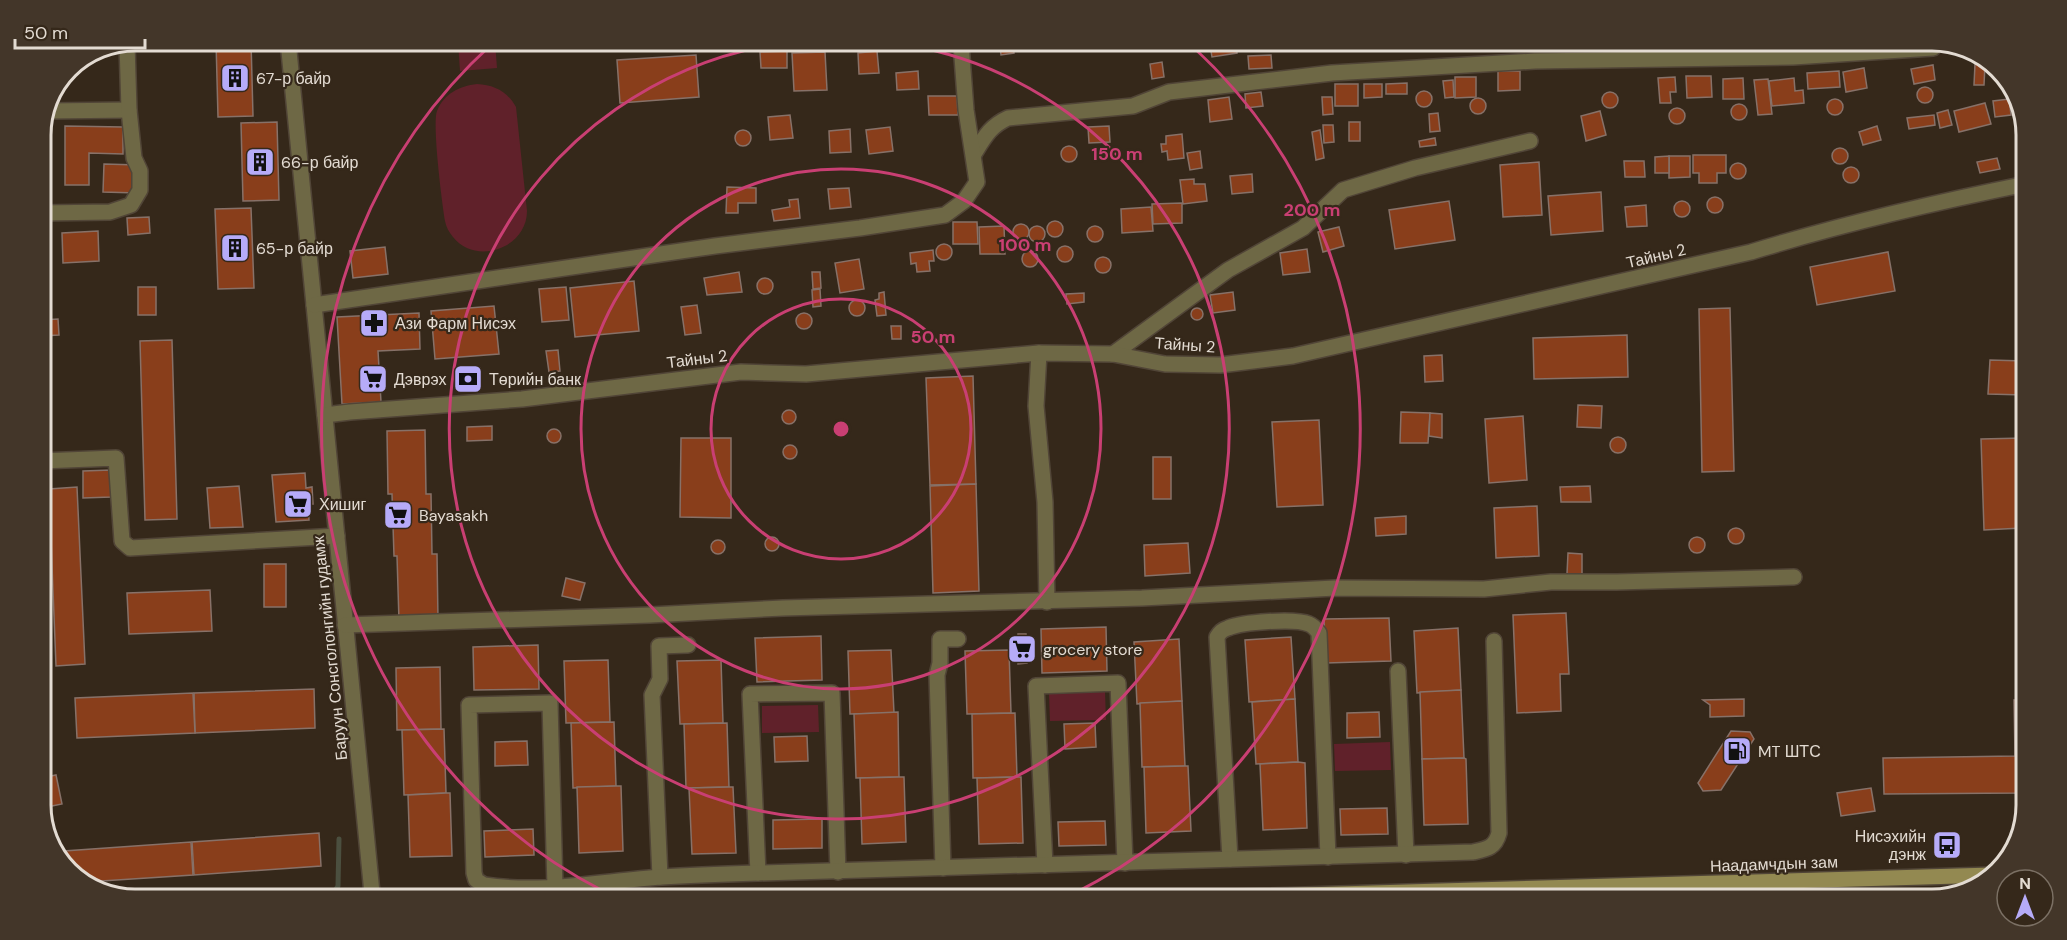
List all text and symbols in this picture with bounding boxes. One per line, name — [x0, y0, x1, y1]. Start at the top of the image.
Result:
scale bar — [15, 12, 146, 50]
text: 50 m — [24, 21, 68, 45]
building icon: 67-р байр — [219, 62, 251, 94]
place label: 67-р байр — [256, 68, 331, 89]
text: 150 m — [1091, 142, 1143, 166]
building icon: 66-р байр — [244, 146, 276, 178]
place label: 66-р байр — [281, 152, 359, 173]
text: 200 m — [1284, 198, 1340, 222]
building icon: 65-р байр — [219, 232, 251, 264]
text: 100 m — [998, 233, 1052, 257]
place label: 65-р байр — [256, 238, 333, 259]
street label: Тайны 2 — [1624, 239, 1688, 273]
pharmacy icon: Ази Фарм Нисэх — [358, 307, 390, 339]
place label: Ази Фарм Нисэх — [395, 313, 516, 334]
text: 50 m — [910, 325, 956, 349]
street label: Тайны 2 — [1154, 332, 1216, 358]
street label: Тайны 2 — [666, 345, 728, 373]
supermarket icon: Дэврэх — [357, 363, 389, 395]
bank icon: Төрийн банк — [452, 363, 484, 395]
place label: Дэврэх — [394, 369, 446, 390]
place label: Төрийн банк — [489, 369, 582, 390]
centre of rings — [831, 419, 851, 439]
supermarket icon: Хишиг — [282, 488, 314, 520]
place label: Хишиг — [319, 494, 366, 515]
supermarket icon: Bayasakh — [382, 499, 414, 531]
place label: Bayasakh — [419, 505, 488, 526]
street label: Баруун Сонсголонгийн гудамж — [308, 534, 352, 761]
supermarket icon: grocery store — [1006, 633, 1038, 665]
place label: grocery store — [1043, 639, 1142, 660]
fuel station icon: MT ШТС — [1721, 735, 1753, 767]
place label: MT ШТС — [1758, 741, 1821, 762]
place label: Нисэхийн дэнж — [1855, 826, 1926, 865]
bus stop icon: Нисэхийн дэнж — [1931, 829, 1963, 861]
street label: Наадамчдын зам — [1710, 851, 1838, 877]
north arrow — [1995, 868, 2055, 928]
text: N — [2019, 873, 2031, 894]

